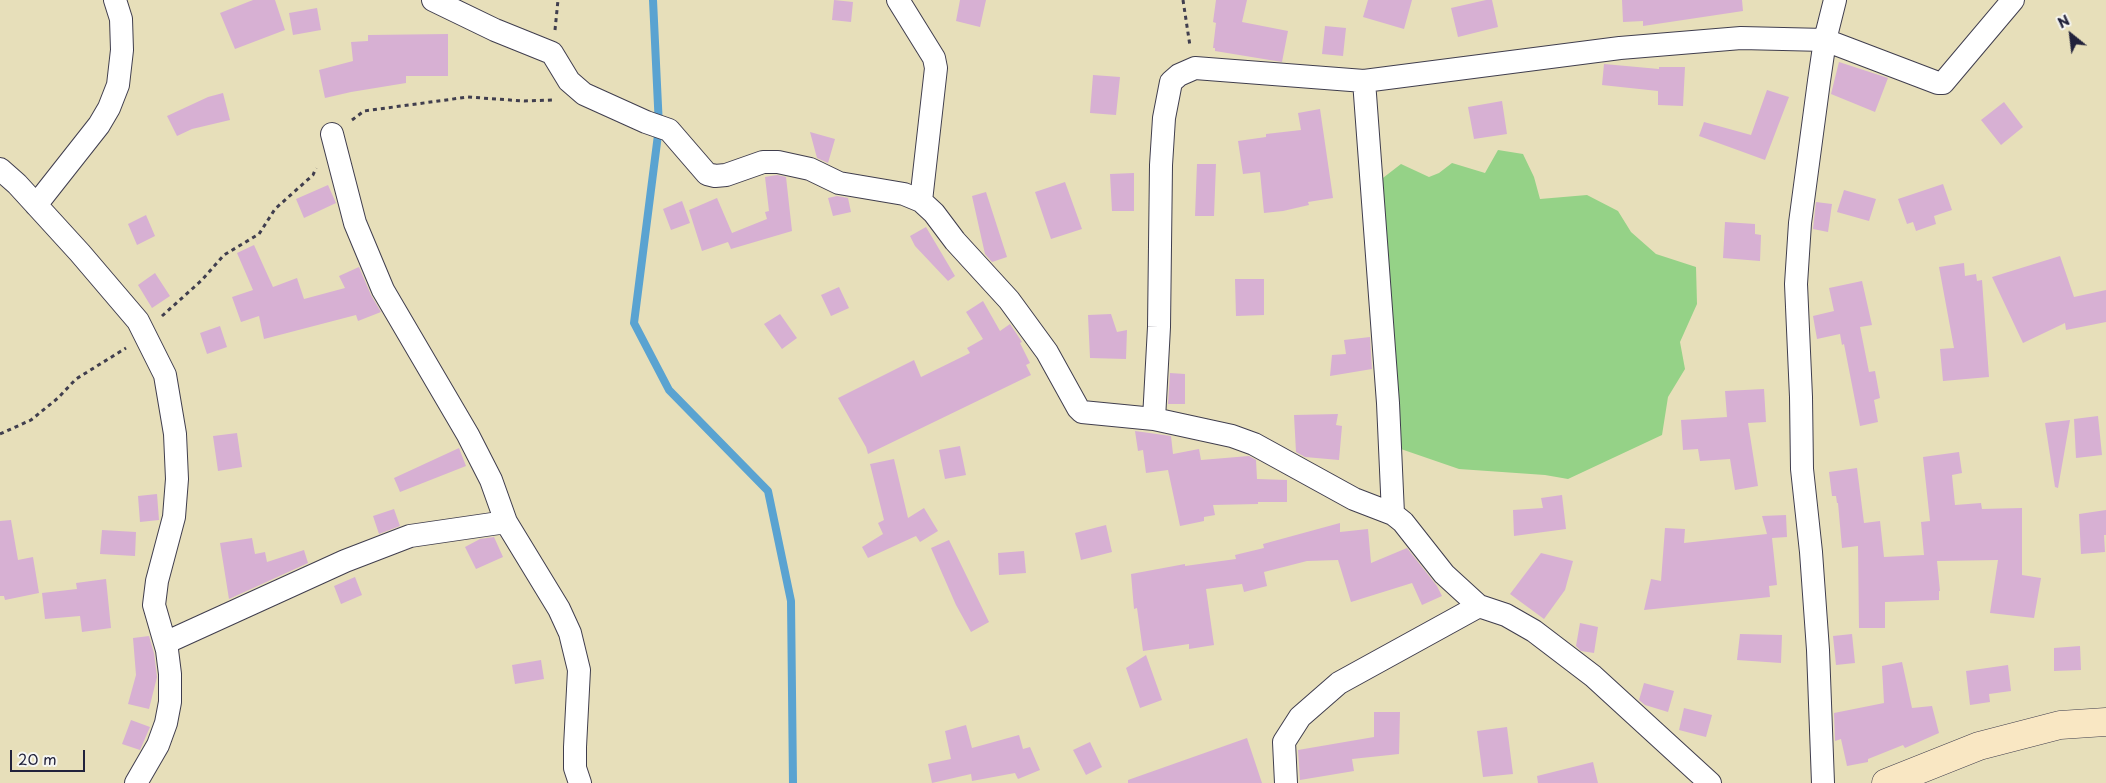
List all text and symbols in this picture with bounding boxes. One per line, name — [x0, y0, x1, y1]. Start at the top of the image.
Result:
north arrow — [2046, 10, 2096, 60]
text: N — [2054, 10, 2073, 33]
scale bar — [12, 740, 88, 772]
text: 20 m — [18, 747, 57, 770]

